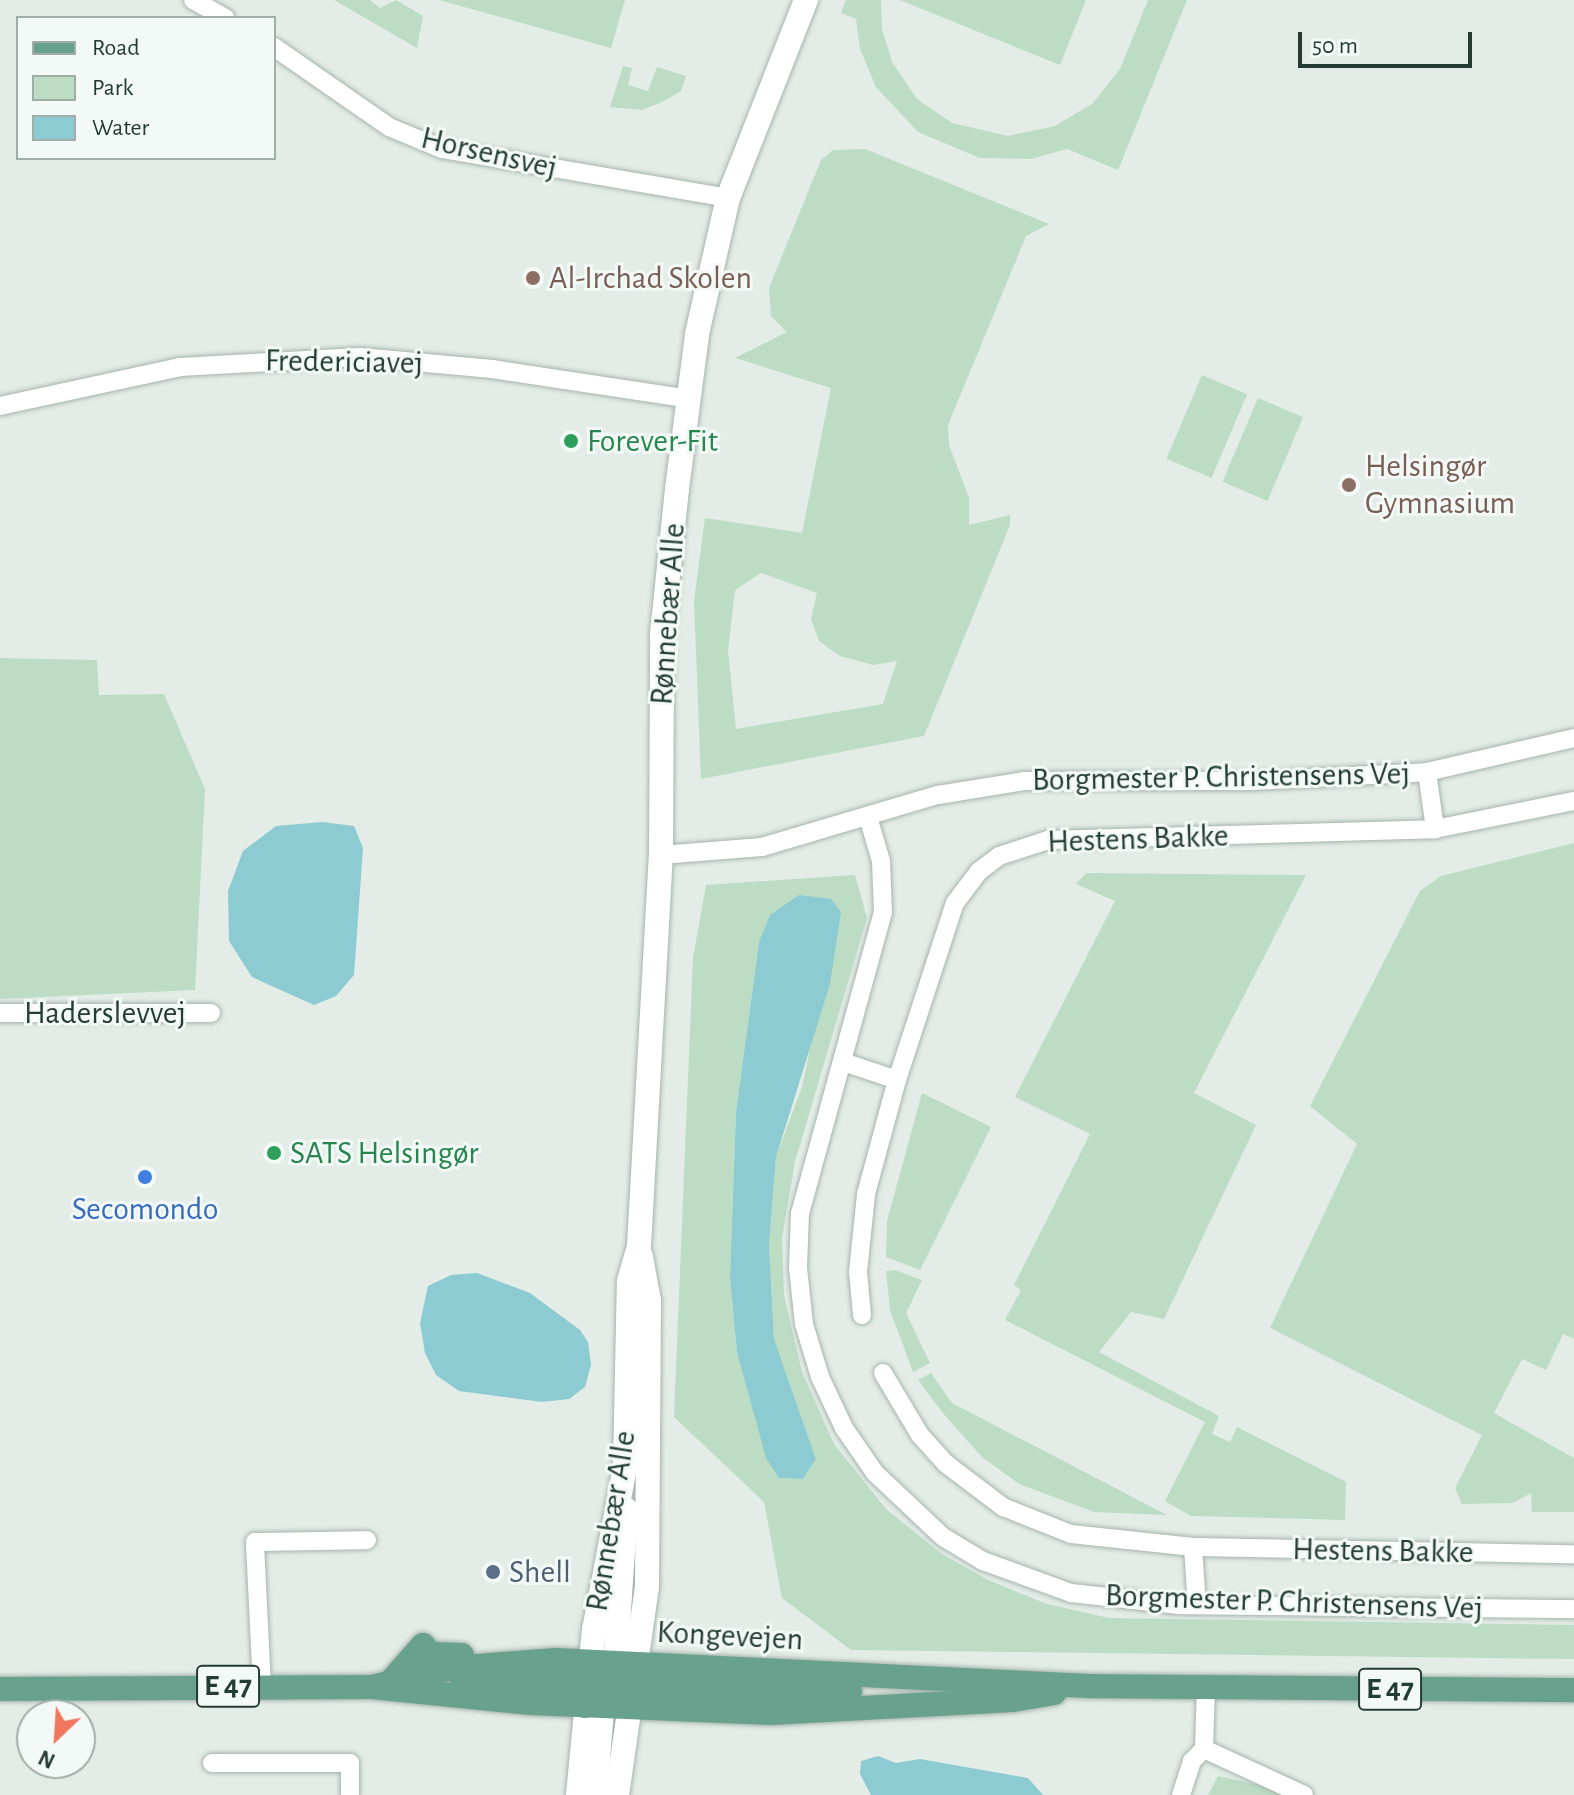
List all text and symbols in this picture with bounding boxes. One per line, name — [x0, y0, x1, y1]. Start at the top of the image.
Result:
legend — [16, 16, 276, 160]
scale bar — [1302, 16, 1476, 66]
text: 50 m — [1312, 34, 1358, 58]
text: Road — [92, 36, 140, 60]
text: Park — [92, 76, 133, 100]
text: Water — [92, 116, 149, 140]
street label: Horsensvej — [417, 119, 561, 187]
place label: Al-Irchad Skolen — [549, 259, 752, 297]
marker: Al-Irchad Skolen — [524, 269, 542, 287]
street label: Fredericiavej — [265, 341, 423, 383]
place label: Forever-Fit — [587, 422, 718, 460]
marker: Forever-Fit — [562, 432, 580, 450]
place label: Helsingør Gymnasium — [1365, 448, 1515, 523]
marker: Helsingør Gymnasium — [1340, 476, 1358, 494]
street label: Rønnebær Alle — [642, 522, 694, 706]
street label: Borgmester P. Christensens Vej — [1032, 755, 1410, 799]
street label: Hestens Bakke — [1047, 817, 1229, 861]
street label: Haderslevvej — [24, 994, 186, 1032]
place label: SATS Helsingør — [290, 1134, 479, 1172]
marker: SATS Helsingør — [265, 1144, 283, 1162]
marker: Secomondo — [136, 1168, 154, 1186]
place label: Secomondo — [72, 1190, 218, 1228]
street label: Rønnebær Alle — [578, 1428, 644, 1614]
street label: Hestens Bakke — [1292, 1530, 1474, 1572]
place label: Shell — [509, 1553, 571, 1591]
marker: Shell — [484, 1563, 502, 1581]
street label: Borgmester P. Christensens Vej — [1105, 1576, 1483, 1628]
street label: Kongevejen — [656, 1613, 804, 1659]
road number: E 47 — [196, 1660, 260, 1712]
road number: E 47 — [1358, 1663, 1422, 1715]
north arrow — [16, 1699, 96, 1779]
text: N — [35, 1746, 58, 1772]

